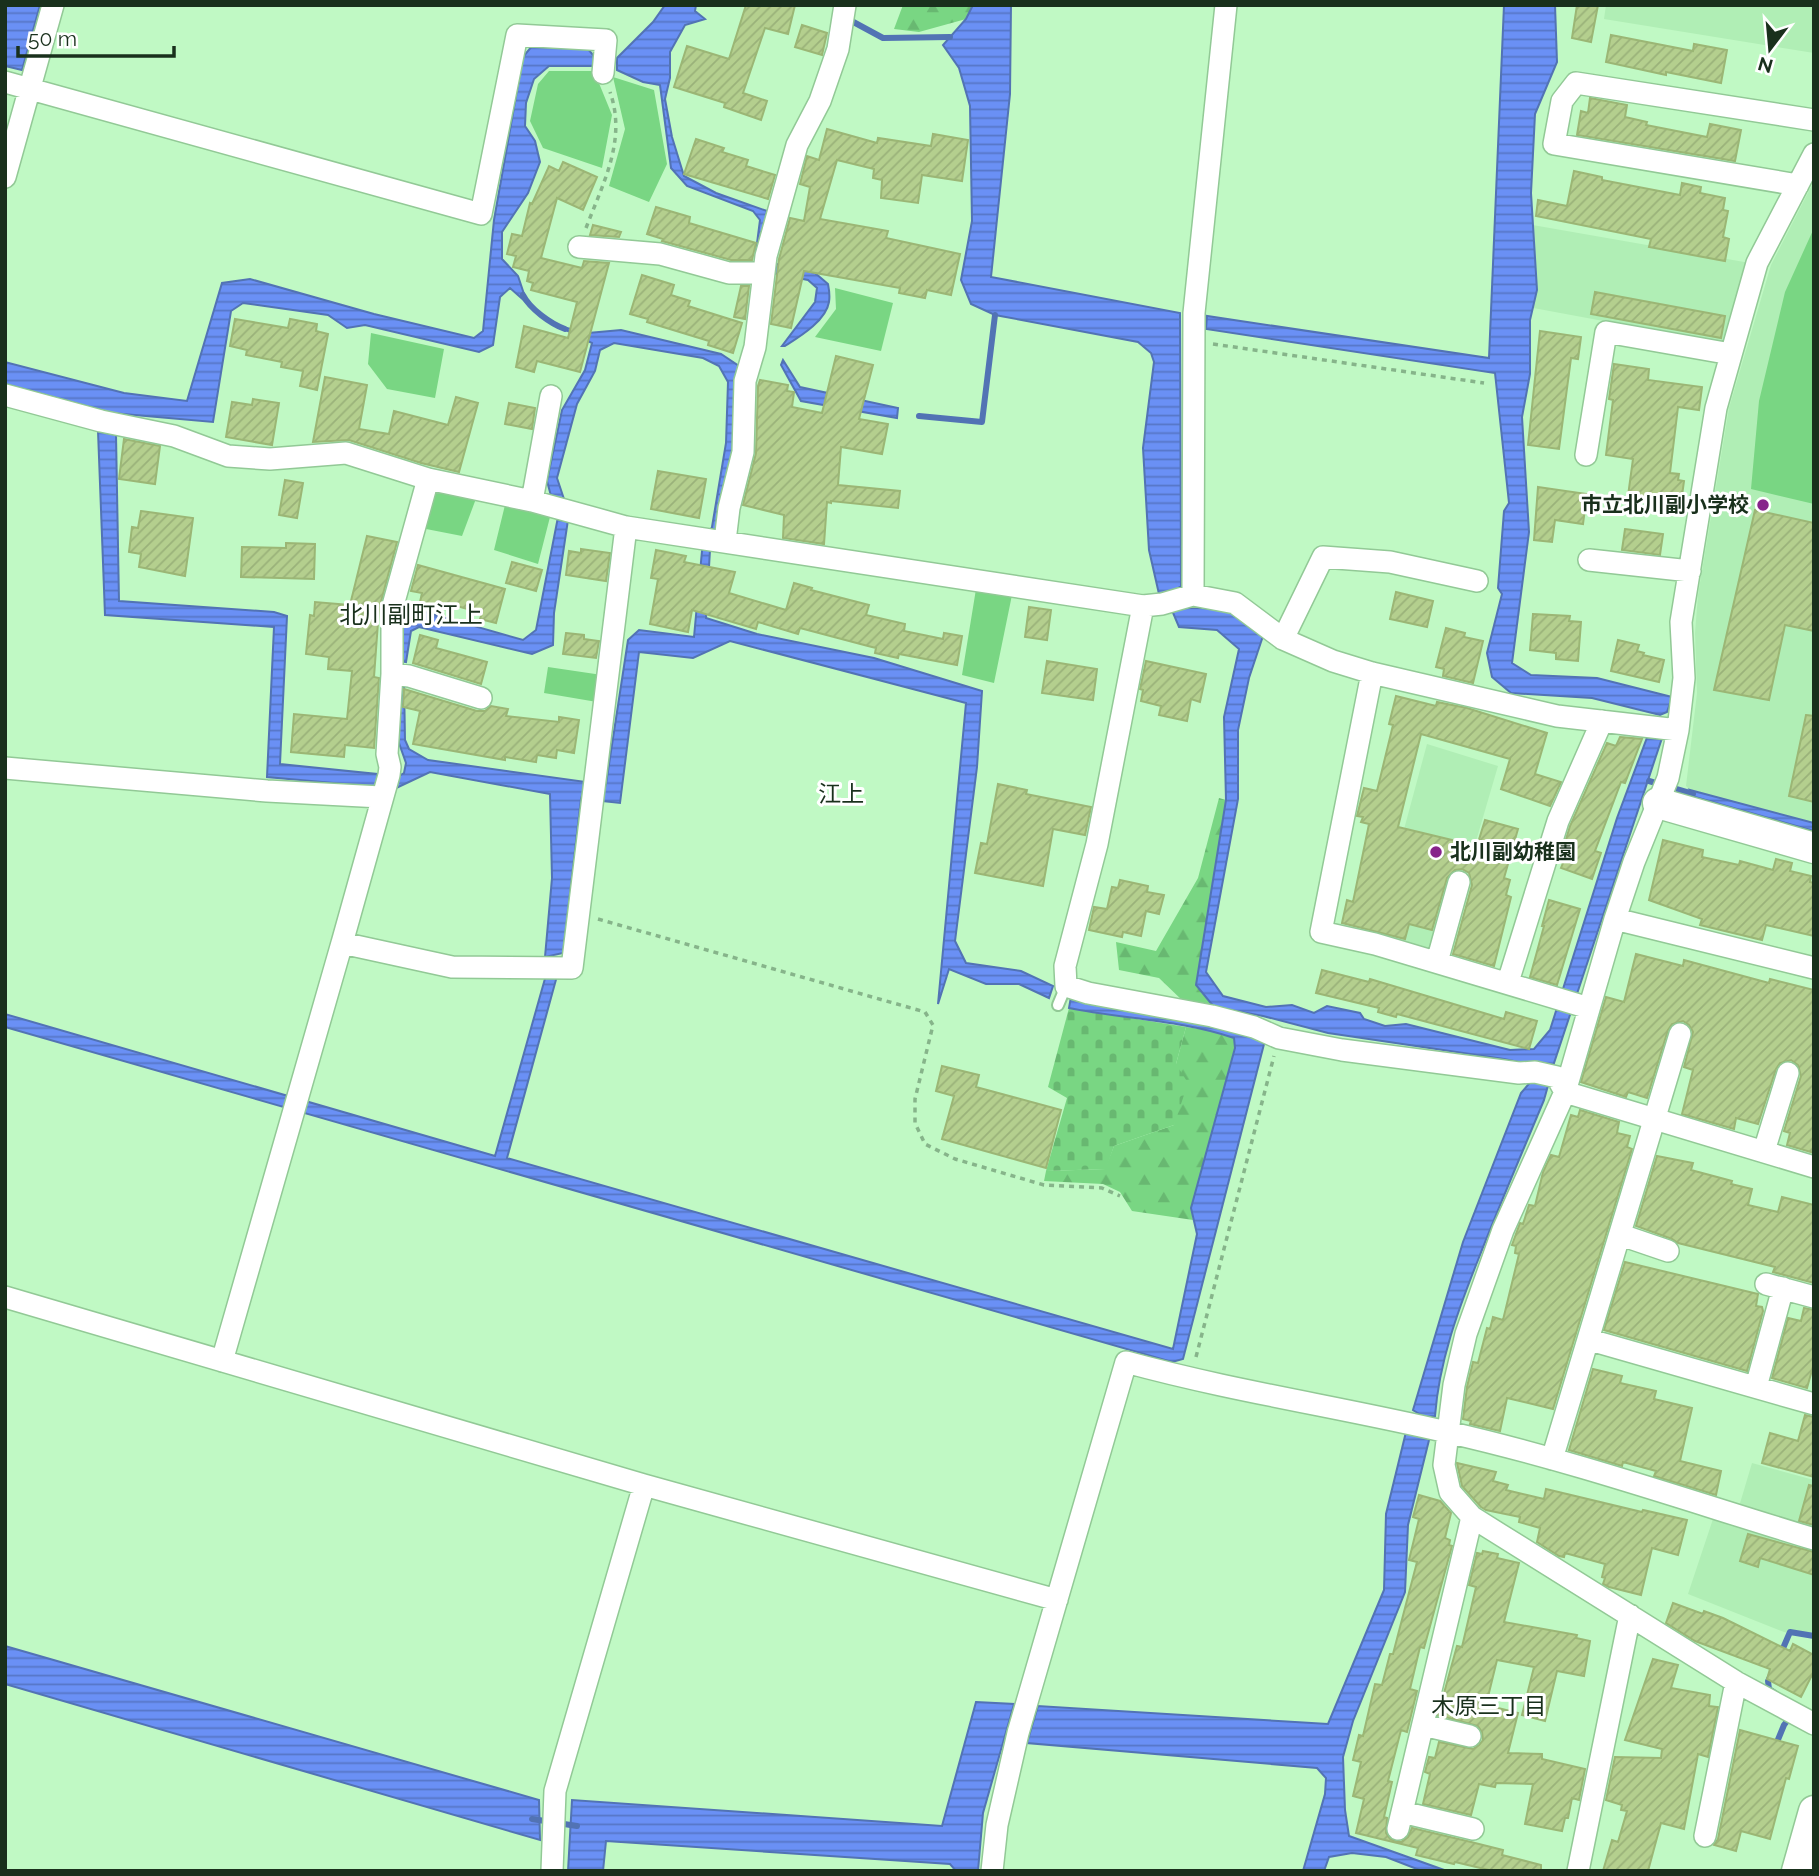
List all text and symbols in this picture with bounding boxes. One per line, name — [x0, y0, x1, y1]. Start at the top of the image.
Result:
scale bar — [18, 14, 173, 58]
north arrow — [1735, 14, 1805, 84]
text: 50 m — [28, 26, 77, 51]
text: N — [1755, 53, 1775, 78]
place label: 市立北川副小学校 — [1581, 492, 1749, 517]
marker: 市立北川副小学校 — [1755, 497, 1771, 513]
district label: 北川副町江上 — [339, 600, 483, 629]
district label: 江上 — [818, 780, 864, 807]
place label: 北川副幼稚園 — [1450, 839, 1576, 864]
marker: 北川副幼稚園 — [1428, 844, 1444, 860]
district label: 木原三丁目 — [1432, 1692, 1547, 1719]

